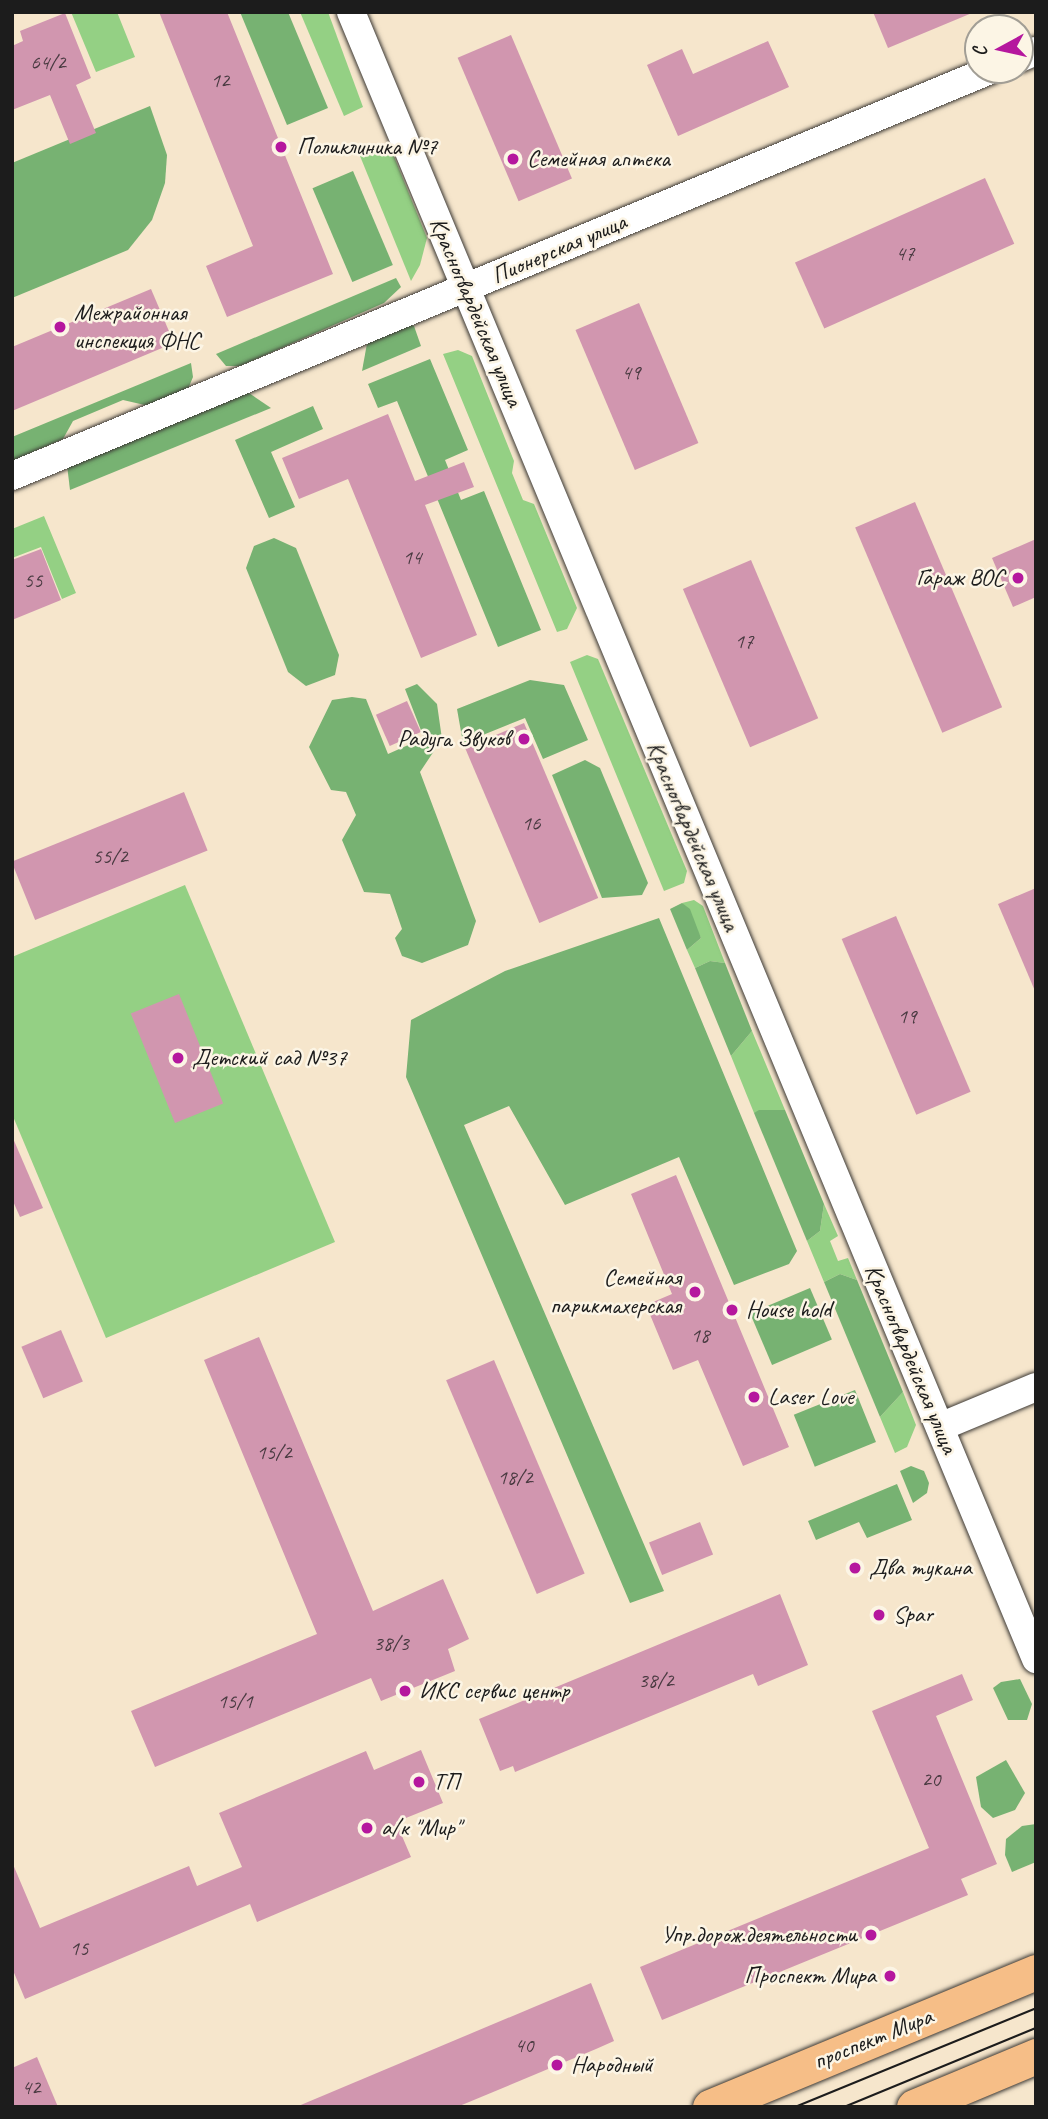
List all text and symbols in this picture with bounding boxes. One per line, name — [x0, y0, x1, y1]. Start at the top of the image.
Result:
north arrow — [964, 14, 1034, 84]
text: С — [968, 45, 993, 58]
house number: 64/2 — [30, 49, 66, 75]
house number: 12 — [211, 67, 229, 93]
place label: Поликлиника №7 — [297, 133, 437, 161]
marker: Поликлиника №7 — [271, 137, 291, 157]
place label: Семейная аптека — [527, 145, 671, 173]
marker: Семейная аптека — [505, 151, 521, 167]
street label: Пионерская улица — [486, 207, 632, 291]
street label: Красногвардейская улица — [423, 212, 529, 412]
house number: 47 — [896, 240, 914, 266]
place label: Межрайонная инспекция ФНС — [74, 299, 200, 355]
marker: Межрайонная инспекция ФНС — [52, 319, 68, 335]
house number: 49 — [622, 359, 640, 385]
house number: 14 — [403, 544, 421, 570]
place label: Гараж ВОС — [915, 564, 1004, 592]
house number: 55 — [24, 567, 42, 593]
marker: Гараж ВОС — [1010, 570, 1026, 586]
house number: 17 — [735, 628, 753, 654]
place label: Радуга Звуков — [397, 725, 510, 753]
marker: Радуга Звуков — [516, 731, 532, 747]
street label: Красногвардейская улица — [640, 736, 746, 936]
house number: 16 — [522, 810, 540, 836]
house number: 55/2 — [92, 843, 128, 869]
house number: 19 — [898, 1003, 916, 1029]
place label: Детский сад №37 — [192, 1044, 347, 1072]
marker: Детский сад №37 — [170, 1050, 186, 1066]
street label: Красногвардейская улица — [858, 1259, 964, 1459]
place label: Семейная парикмахерская — [550, 1264, 681, 1320]
marker: Семейная парикмахерская — [687, 1284, 703, 1300]
place label: House hold — [746, 1296, 832, 1324]
marker: House hold — [724, 1302, 740, 1318]
house number: 18 — [691, 1322, 709, 1348]
place label: Laser Love — [768, 1383, 854, 1411]
marker: Laser Love — [746, 1389, 762, 1405]
house number: 15/2 — [256, 1439, 292, 1465]
house number: 18/2 — [497, 1464, 533, 1490]
place label: Два тукана — [869, 1554, 968, 1582]
marker: Два тукана — [847, 1560, 863, 1576]
place label: Spar — [893, 1601, 933, 1629]
marker: Spar — [871, 1607, 887, 1623]
house number: 38/3 — [373, 1630, 409, 1656]
house number: 38/2 — [638, 1667, 674, 1693]
place label: ИКС сервис центр — [419, 1677, 571, 1705]
marker: ИКС сервис центр — [397, 1683, 413, 1699]
house number: 15/1 — [217, 1688, 253, 1714]
house number: 20 — [922, 1766, 940, 1792]
place label: ТП — [433, 1768, 458, 1796]
marker: ТП — [411, 1774, 427, 1790]
place label: а/к "Мир" — [381, 1814, 460, 1842]
marker: а/к "Мир" — [359, 1820, 375, 1836]
place label: Упр.дорож.деятельности — [661, 1921, 857, 1949]
marker: Упр.дорож.деятельности — [863, 1927, 879, 1943]
house number: 15 — [70, 1935, 88, 1961]
place label: Проспект Мира — [745, 1962, 876, 1990]
marker: Проспект Мира — [882, 1968, 898, 1984]
street label: проспект Мира — [809, 2002, 937, 2076]
house number: 40 — [515, 2032, 533, 2058]
place label: Народный — [571, 2051, 653, 2079]
marker: Народный — [549, 2057, 565, 2073]
house number: 42 — [22, 2074, 40, 2100]

